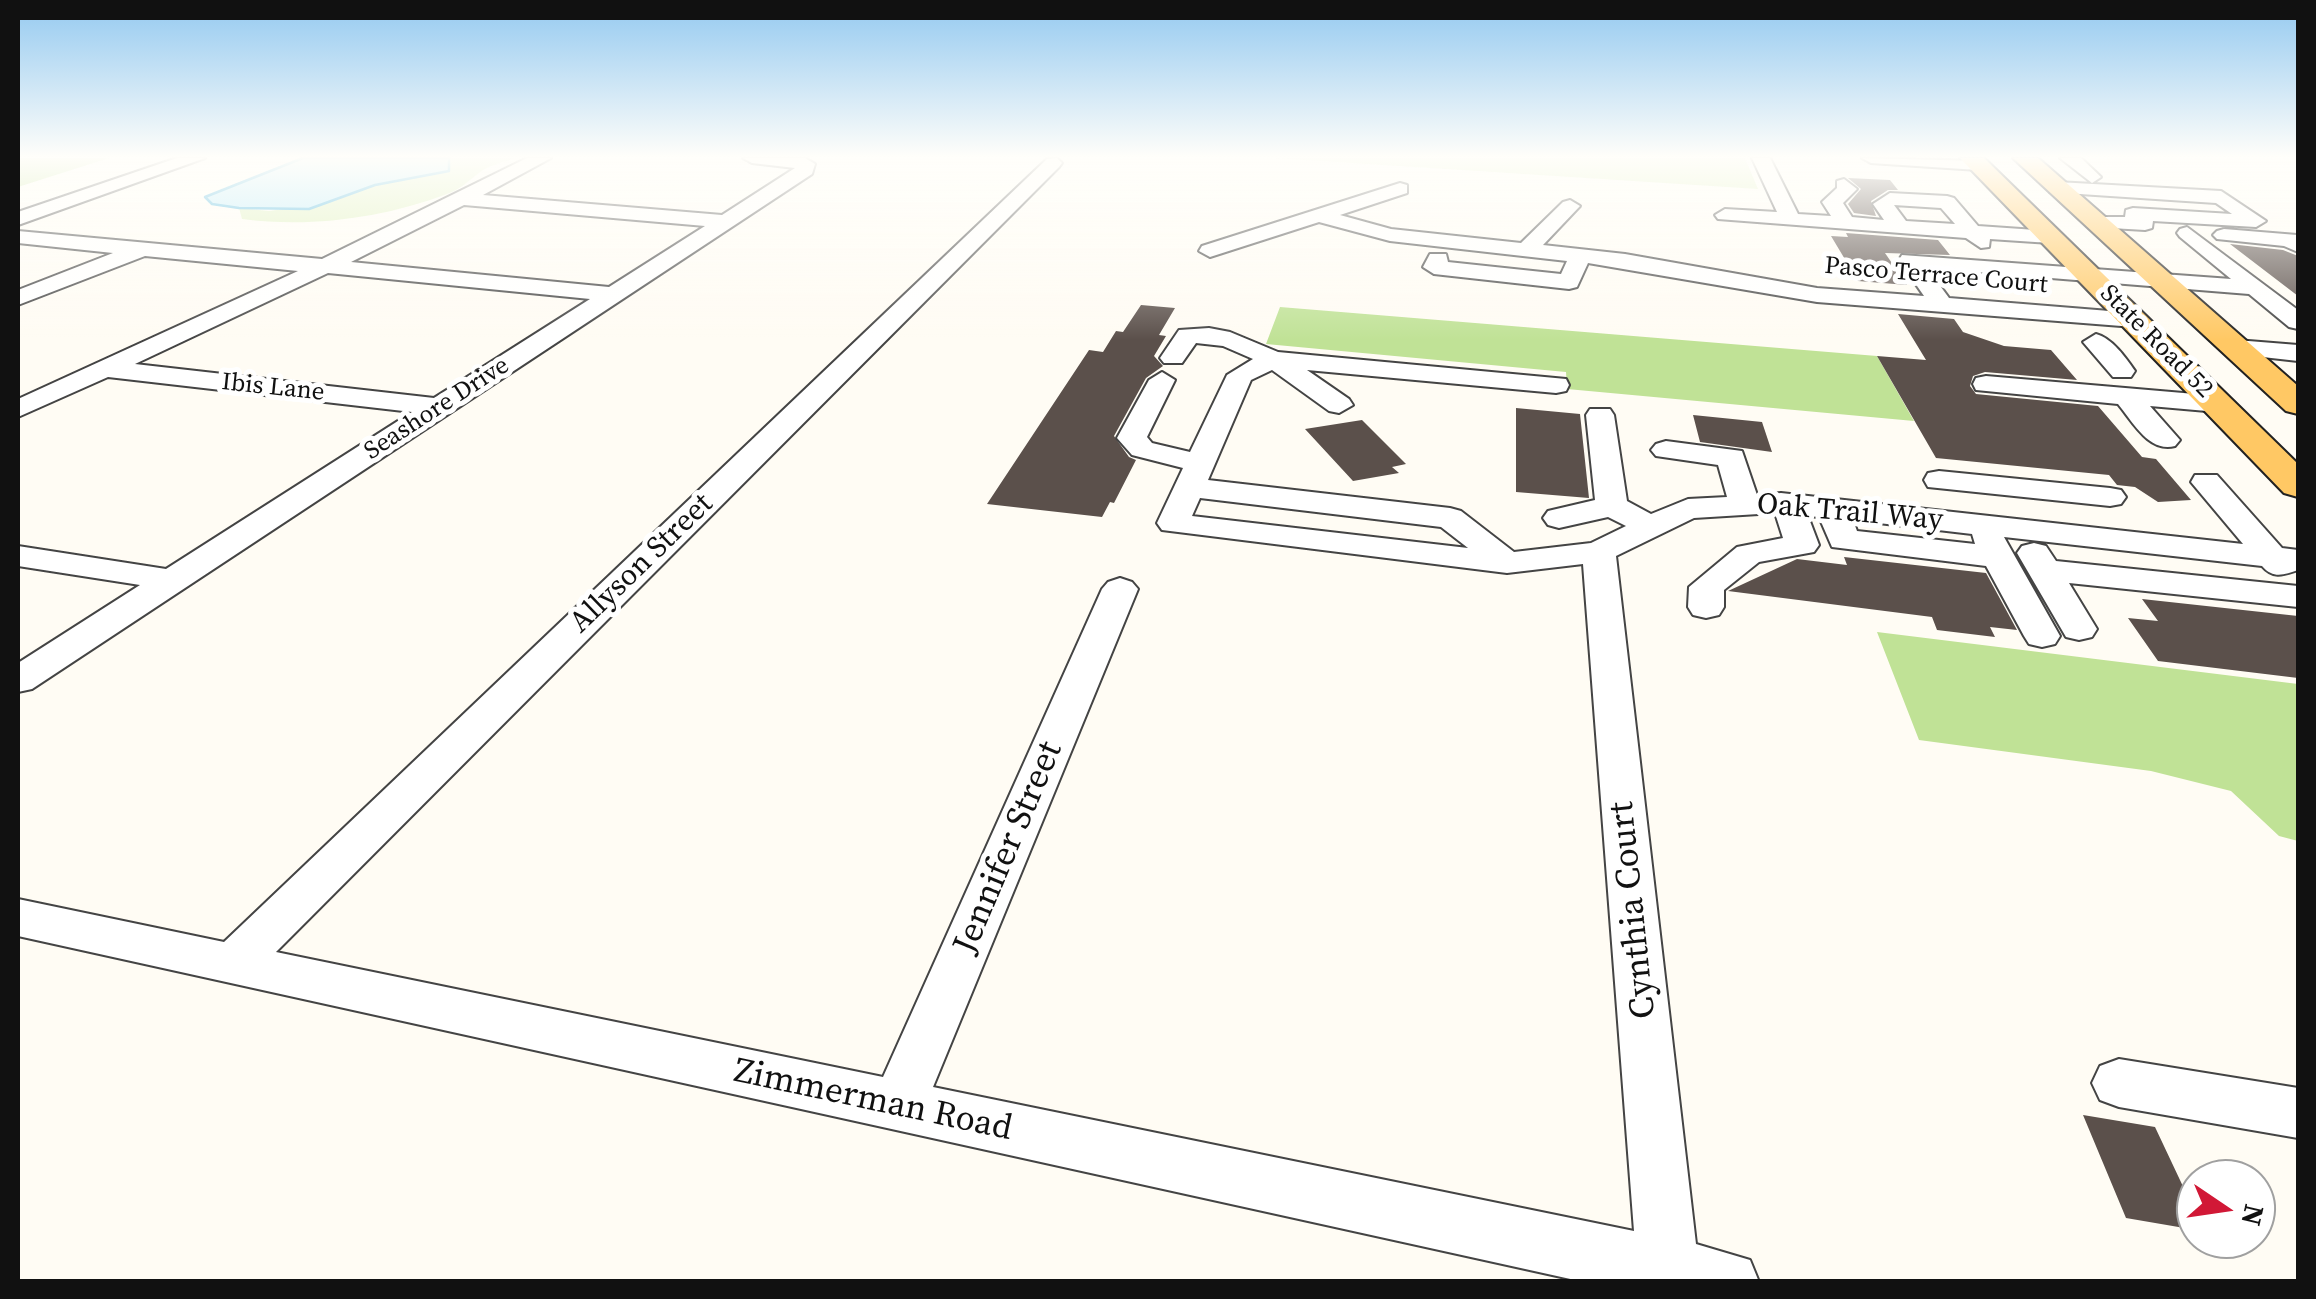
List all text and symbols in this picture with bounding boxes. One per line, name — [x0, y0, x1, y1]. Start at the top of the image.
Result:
street label: Pasco Terrace Court — [1823, 251, 2049, 301]
street label: State Road 52 — [2093, 279, 2219, 405]
street label: Seashore Drive — [359, 351, 515, 467]
street label: Ibis Lane — [220, 368, 326, 408]
street label: Allyson Street — [563, 487, 721, 641]
street label: Oak Trail Way — [1755, 487, 1945, 539]
street label: Jennifer Street — [945, 736, 1073, 960]
street label: Cynthia Court — [1602, 799, 1666, 1021]
street label: Zimmerman Road — [730, 1051, 1016, 1151]
north arrow — [2176, 1159, 2276, 1259]
text: N — [2232, 1201, 2274, 1229]

